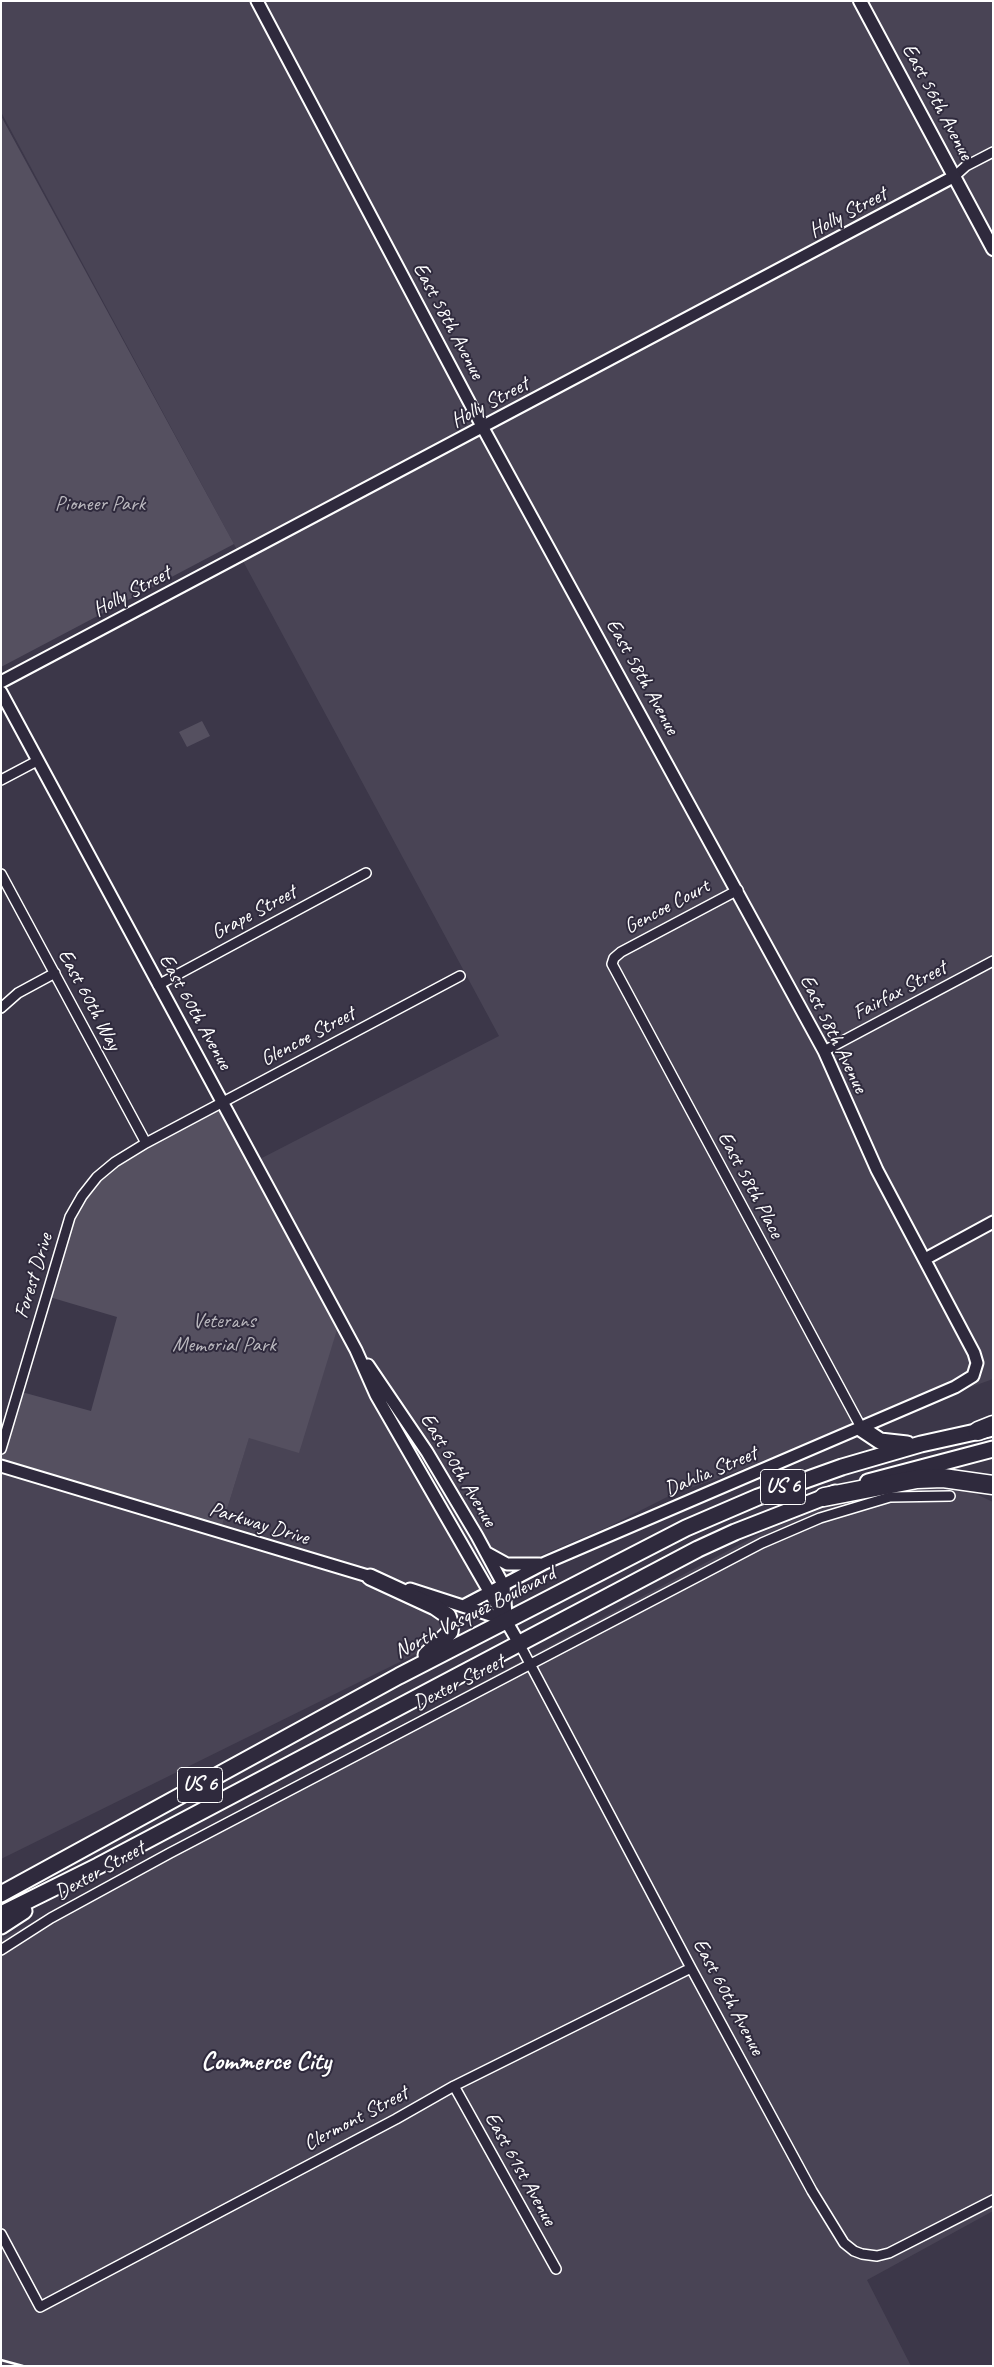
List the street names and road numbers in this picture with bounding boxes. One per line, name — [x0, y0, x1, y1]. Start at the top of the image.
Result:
street label: East 56th Avenue — [896, 39, 978, 165]
street label: Holly Street — [805, 182, 891, 244]
street label: East 58th Avenue — [407, 258, 489, 384]
street label: Holly Street — [447, 372, 533, 434]
street label: Holly Street — [89, 561, 175, 623]
street label: East 58th Avenue — [600, 615, 684, 739]
street label: Gencoe Court — [620, 874, 714, 940]
street label: Grape Street — [207, 880, 301, 946]
street label: East 60th Way — [52, 945, 126, 1055]
street label: East 60th Avenue — [153, 950, 237, 1074]
street label: Fairfax Street — [849, 956, 951, 1026]
street label: East 58th Avenue — [794, 971, 872, 1097]
street label: Glencoe Street — [257, 1002, 359, 1072]
street label: East 58th Place — [711, 1128, 789, 1242]
street label: Forest Drive — [9, 1230, 59, 1322]
street label: East 60th Avenue — [414, 1409, 502, 1531]
street label: Dahlia Street — [661, 1441, 761, 1503]
road number: US 6 — [760, 1470, 806, 1504]
street label: Parkway Drive — [206, 1497, 312, 1551]
street label: North Vasquez Boulevard — [390, 1562, 560, 1664]
street label: Dexter Street — [409, 1649, 509, 1717]
road number: US 6 — [178, 1768, 222, 1802]
street label: Dexter Street — [51, 1836, 149, 1906]
street label: East 60th Avenue — [687, 1934, 769, 2060]
street label: Clermont Street — [300, 2081, 412, 2157]
street label: East 61st Avenue — [478, 2108, 562, 2230]

